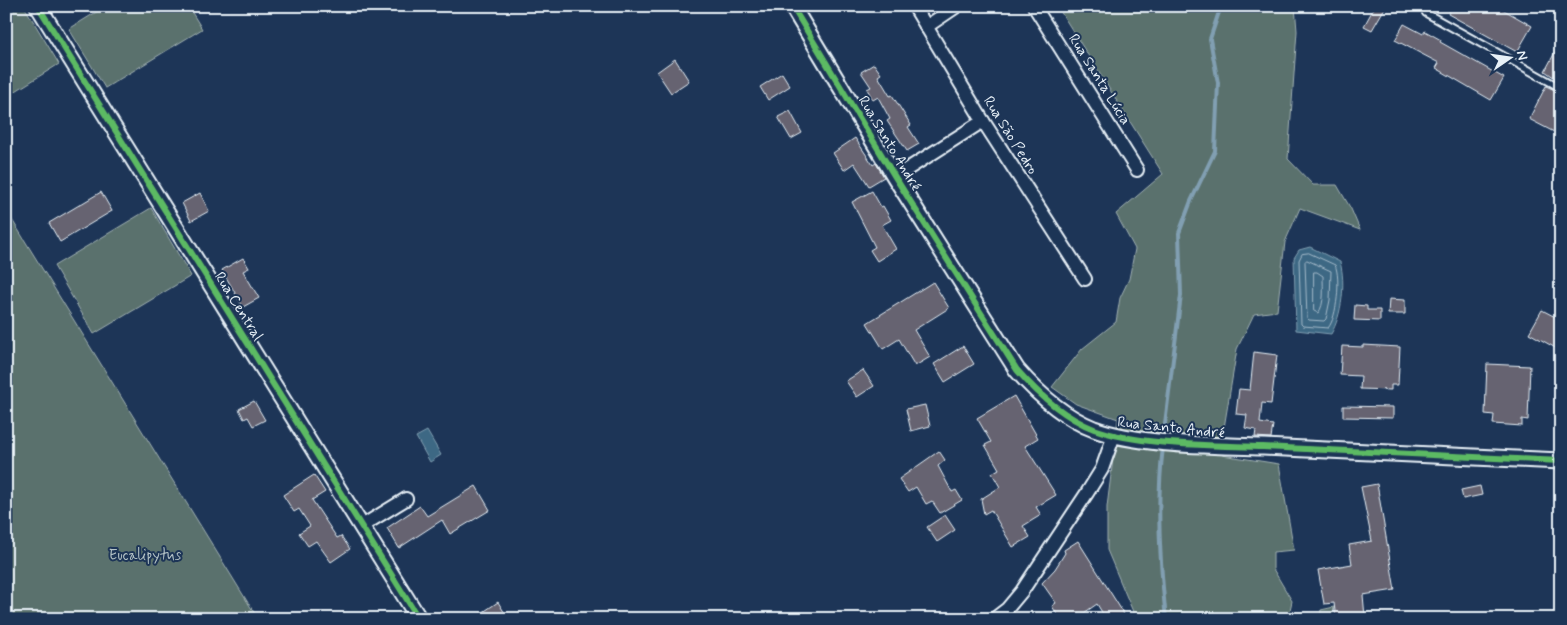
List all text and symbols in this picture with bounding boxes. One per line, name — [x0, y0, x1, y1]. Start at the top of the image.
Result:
street label: Rua Santa Lúcia — [1063, 30, 1135, 129]
north arrow — [1484, 32, 1534, 82]
text: N — [1512, 49, 1532, 62]
street label: Rua Santo André — [853, 92, 926, 195]
street label: Rua São Pedro — [978, 93, 1042, 178]
street label: Rua Central — [209, 268, 267, 345]
street label: Rua Santo André — [1116, 412, 1226, 444]
park label: Eucalipytus — [109, 546, 182, 566]

